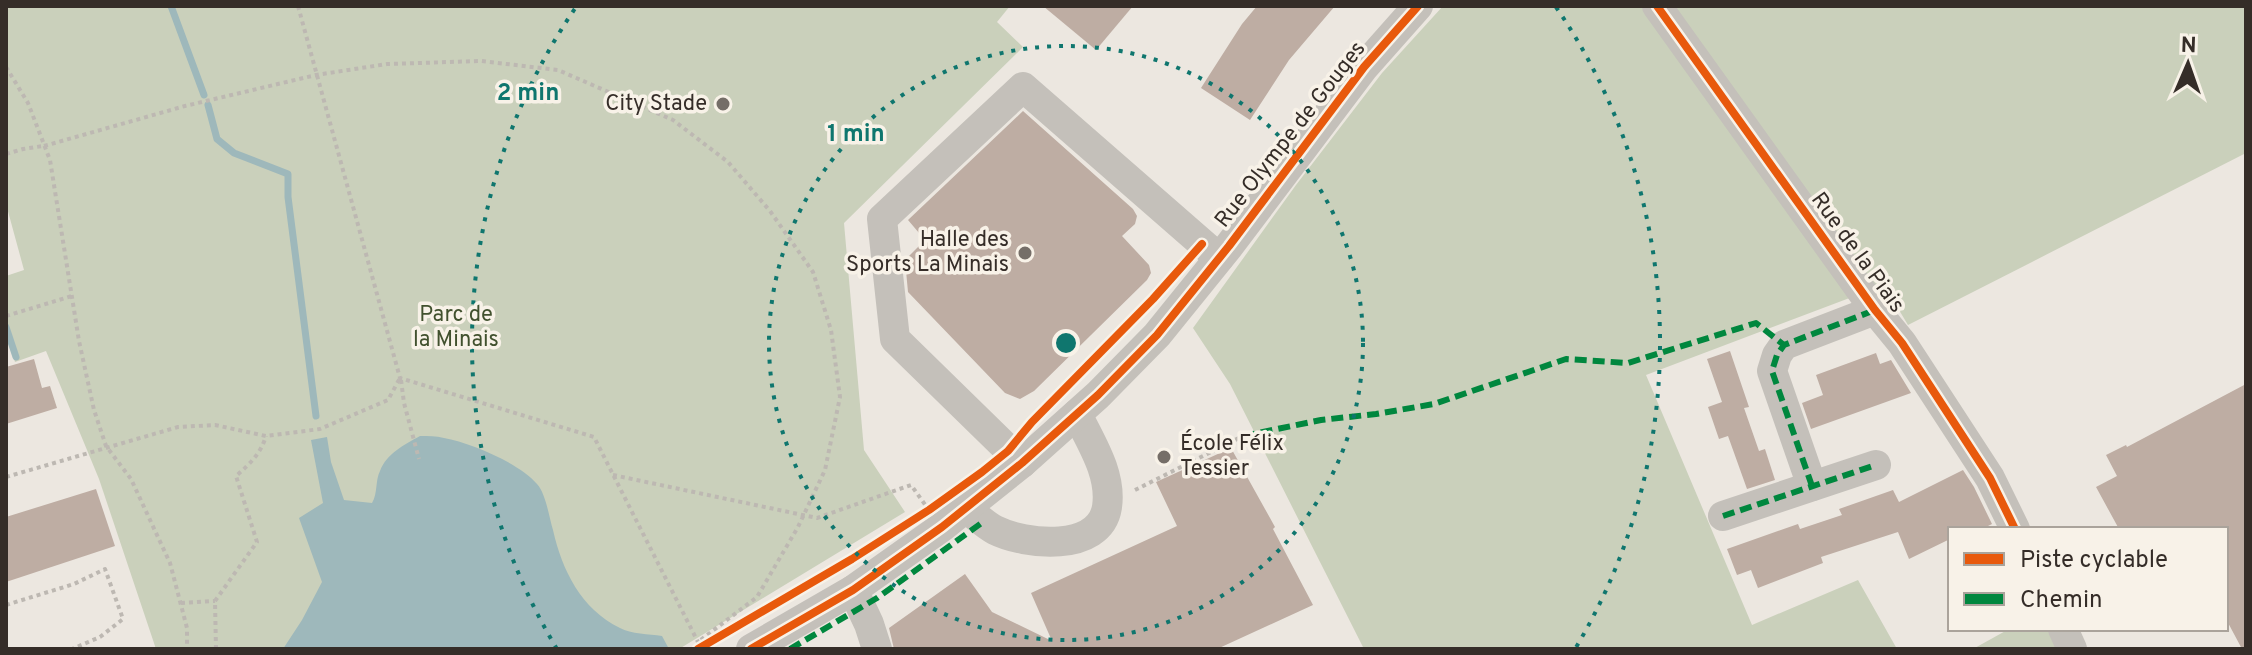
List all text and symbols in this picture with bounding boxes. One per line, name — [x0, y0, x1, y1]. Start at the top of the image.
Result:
north arrow — [2148, 24, 2228, 104]
text: N — [2180, 33, 2197, 60]
street label: Rue Olympe de Gouges — [1210, 36, 1372, 234]
text: 2 min — [497, 79, 559, 109]
place label: City Stade — [605, 91, 707, 118]
marker: City Stade — [714, 95, 732, 113]
text: 1 min — [827, 120, 885, 150]
street label: Rue de la Piais — [1804, 187, 1910, 319]
place label: Halle des Sports La Minais — [846, 227, 1009, 279]
marker: Halle des Sports La Minais — [1016, 244, 1034, 262]
park label: Parc de la Minais — [413, 302, 499, 354]
centre of rings — [1052, 329, 1080, 357]
place label: École Félix Tessier — [1180, 429, 1284, 483]
marker: École Félix Tessier — [1155, 448, 1173, 466]
legend — [1948, 527, 2228, 631]
text: Piste cyclable — [2020, 546, 2168, 576]
text: Chemin — [2020, 586, 2103, 616]

